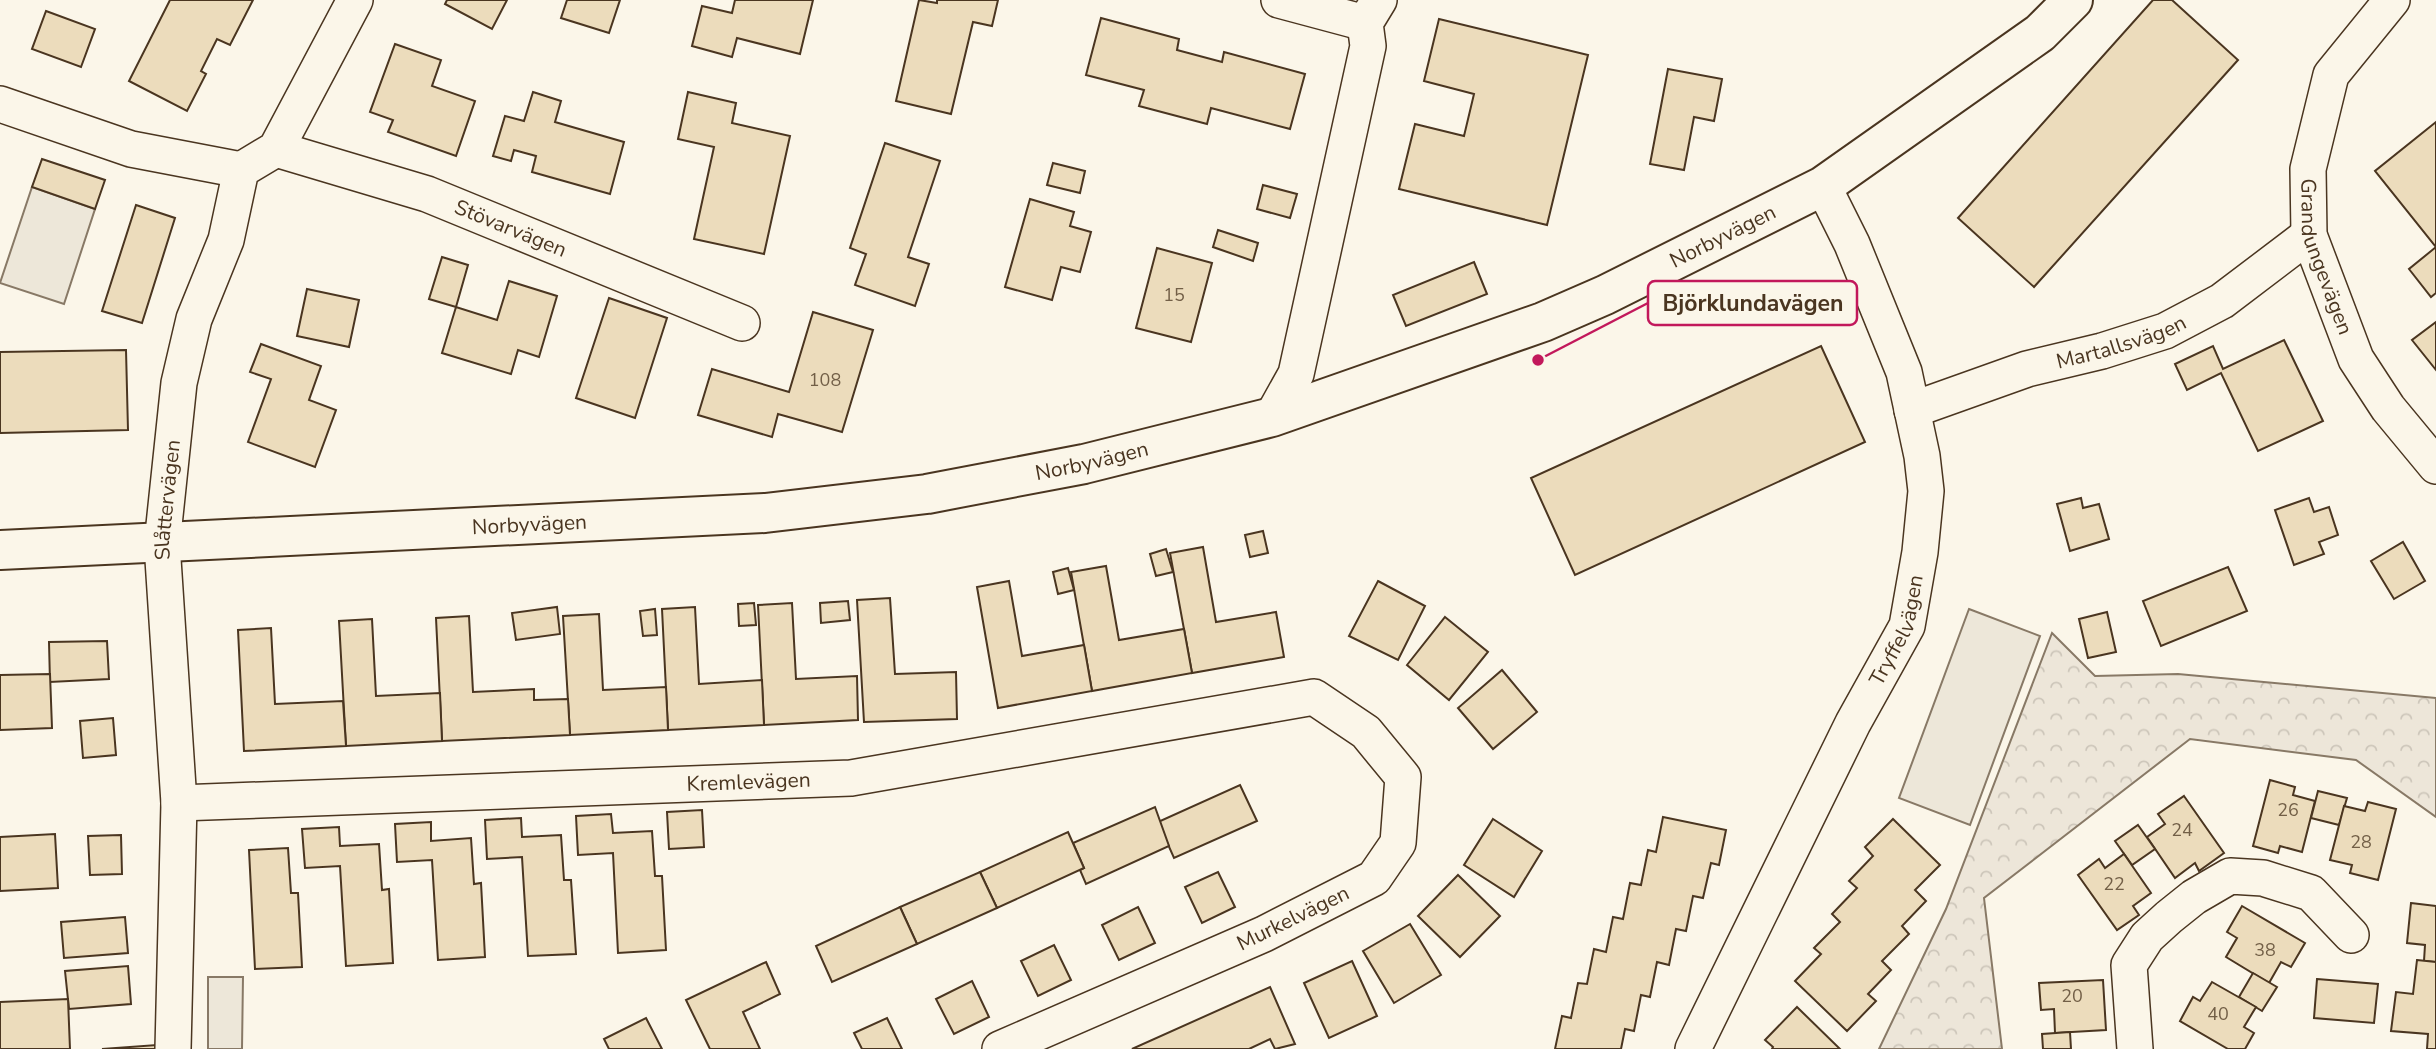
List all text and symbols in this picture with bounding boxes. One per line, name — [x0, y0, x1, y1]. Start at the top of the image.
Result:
street label: Grandungevägen — [2294, 178, 2360, 339]
street label: Stövarvägen — [450, 193, 571, 264]
street label: Norbyvägen — [1665, 198, 1780, 274]
callout: Björklundavägen — [1648, 281, 1857, 325]
house number: 15 — [1163, 283, 1185, 307]
text: Björklundavägen — [1662, 288, 1844, 319]
street label: Martallsvägen — [2053, 308, 2191, 376]
house number: 108 — [809, 368, 841, 392]
street label: Norbyvägen — [1033, 434, 1151, 487]
street label: Slåttervägen — [148, 438, 187, 561]
street label: Norbyvägen — [471, 508, 588, 541]
street label: Tryffelvägen — [1863, 573, 1930, 691]
street label: Kremlevägen — [686, 766, 811, 798]
house number: 26 — [2277, 798, 2299, 822]
house number: 24 — [2171, 818, 2193, 842]
house number: 28 — [2350, 830, 2372, 854]
house number: 22 — [2103, 872, 2125, 896]
street label: Murkelvägen — [1232, 879, 1354, 957]
house number: 38 — [2254, 938, 2276, 962]
house number: 20 — [2061, 984, 2083, 1008]
house number: 40 — [2207, 1002, 2229, 1026]

